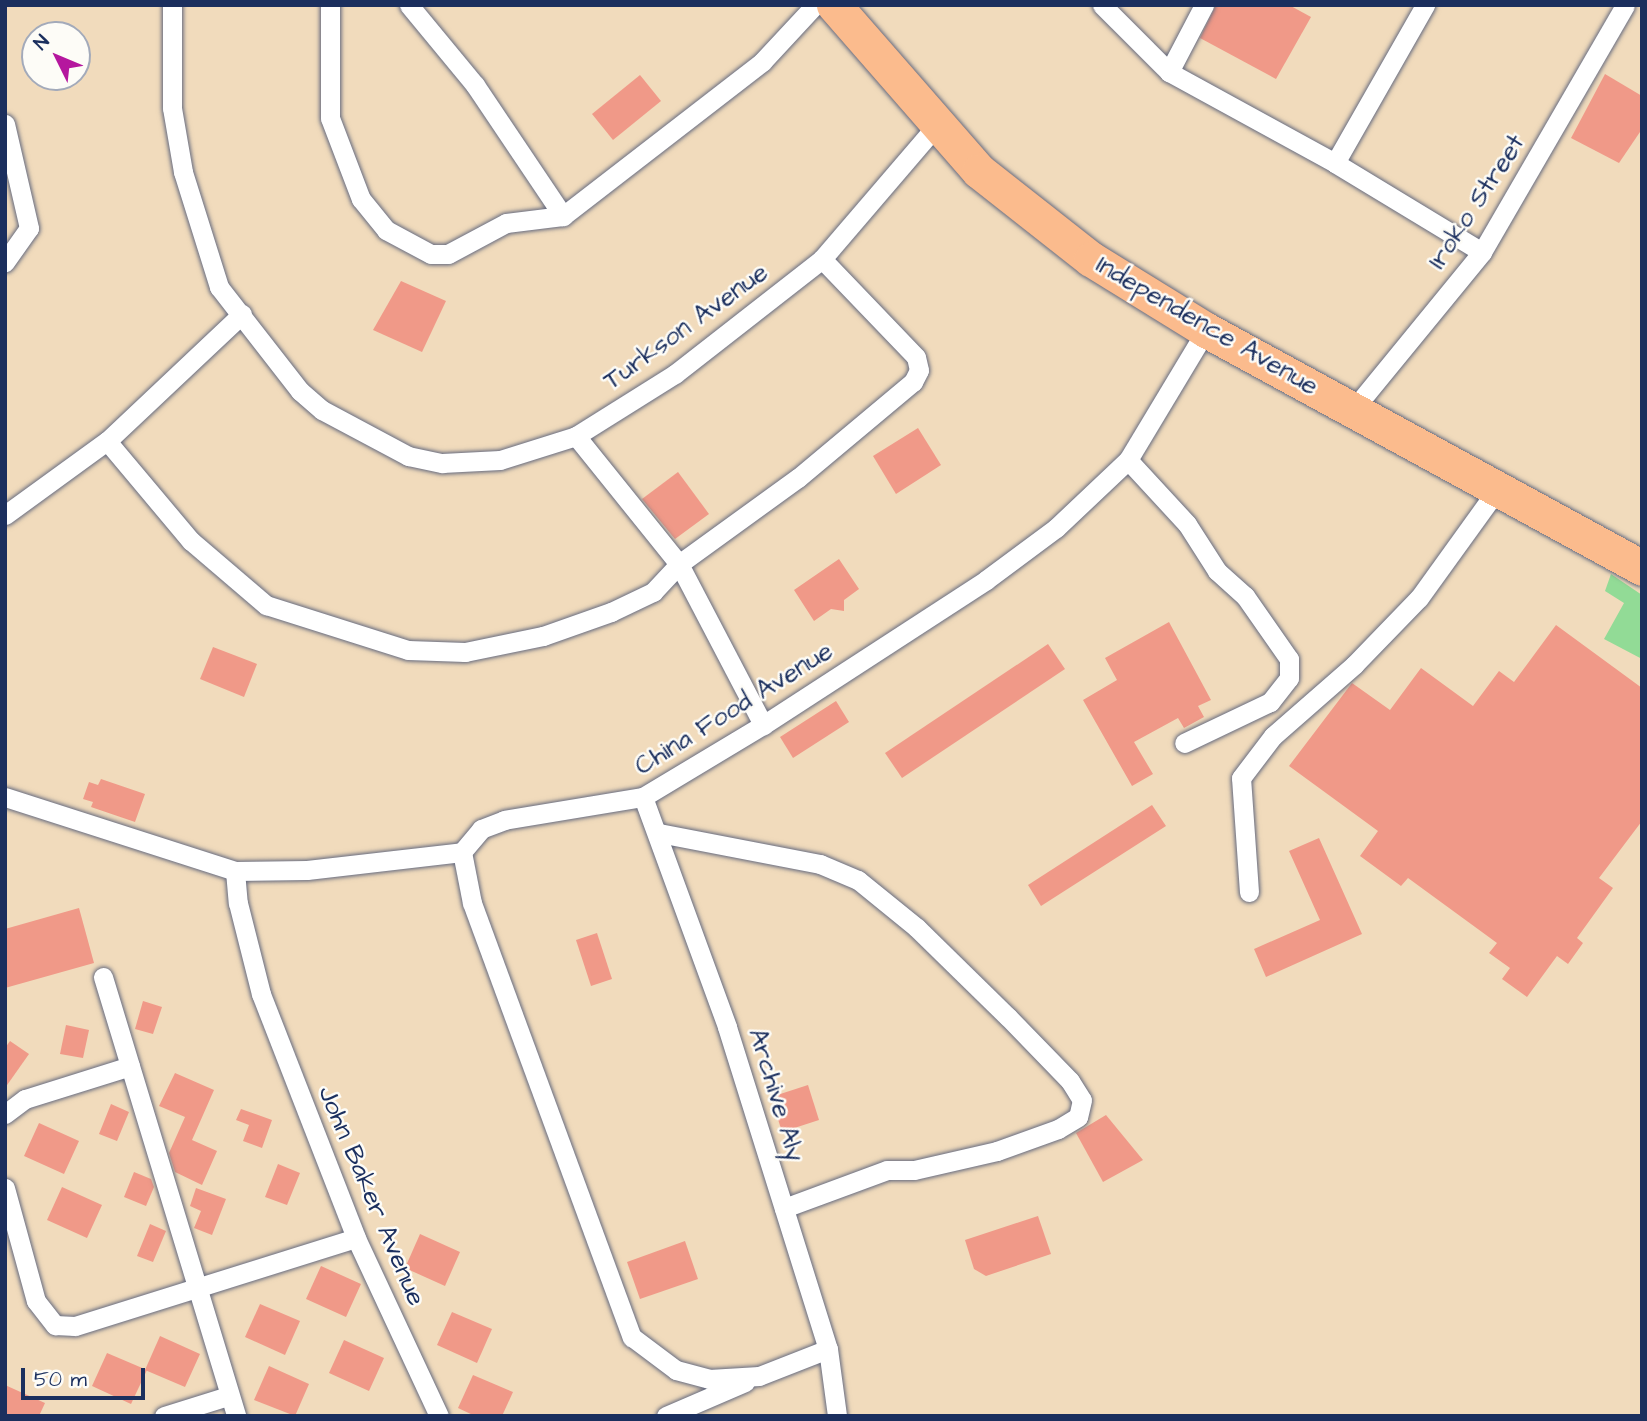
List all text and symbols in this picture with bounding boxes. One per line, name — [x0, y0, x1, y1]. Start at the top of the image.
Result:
north arrow — [21, 21, 91, 91]
text: N — [28, 29, 56, 56]
street label: Iroko Street — [1422, 129, 1532, 275]
street label: Independence Avenue — [1090, 250, 1324, 402]
street label: Turkson Avenue — [598, 257, 774, 397]
street label: China Food Avenue — [629, 636, 839, 782]
street label: Archive Aly — [741, 1025, 811, 1165]
street label: John Baker Avenue — [311, 1081, 431, 1311]
scale bar — [24, 1354, 149, 1398]
text: 50 m — [34, 1365, 87, 1394]

